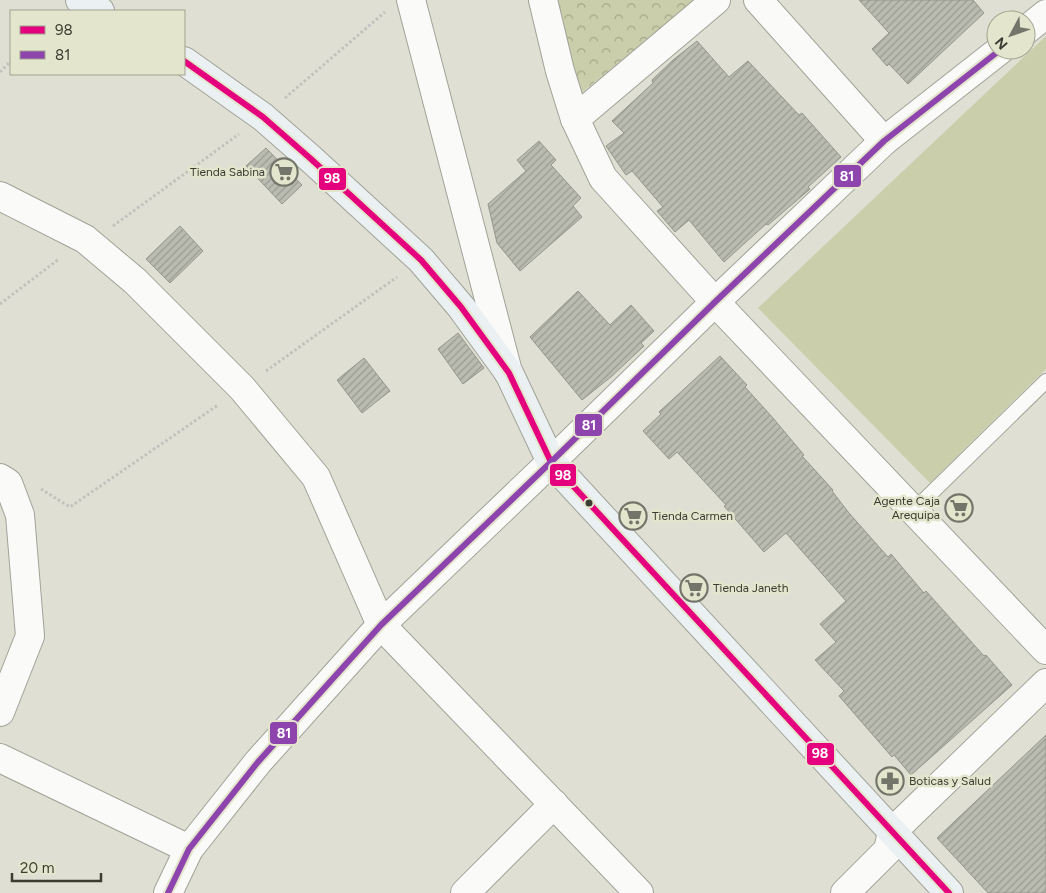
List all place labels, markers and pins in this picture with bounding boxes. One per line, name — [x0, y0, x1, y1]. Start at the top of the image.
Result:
supermarket icon: Tienda Sabina — [269, 157, 299, 187]
place label: Tienda Sabina — [190, 165, 265, 179]
supermarket icon: Agente Caja Arequipa — [944, 493, 974, 523]
place label: Agente Caja Arequipa — [874, 494, 940, 522]
unlabelled marker — [584, 498, 594, 508]
supermarket icon: Tienda Carmen — [618, 501, 648, 531]
place label: Tienda Carmen — [652, 509, 733, 523]
supermarket icon: Tienda Janeth — [679, 573, 709, 603]
place label: Tienda Janeth — [713, 581, 789, 595]
pharmacy icon: Boticas y Salud — [875, 766, 905, 796]
place label: Boticas y Salud — [909, 774, 991, 788]

